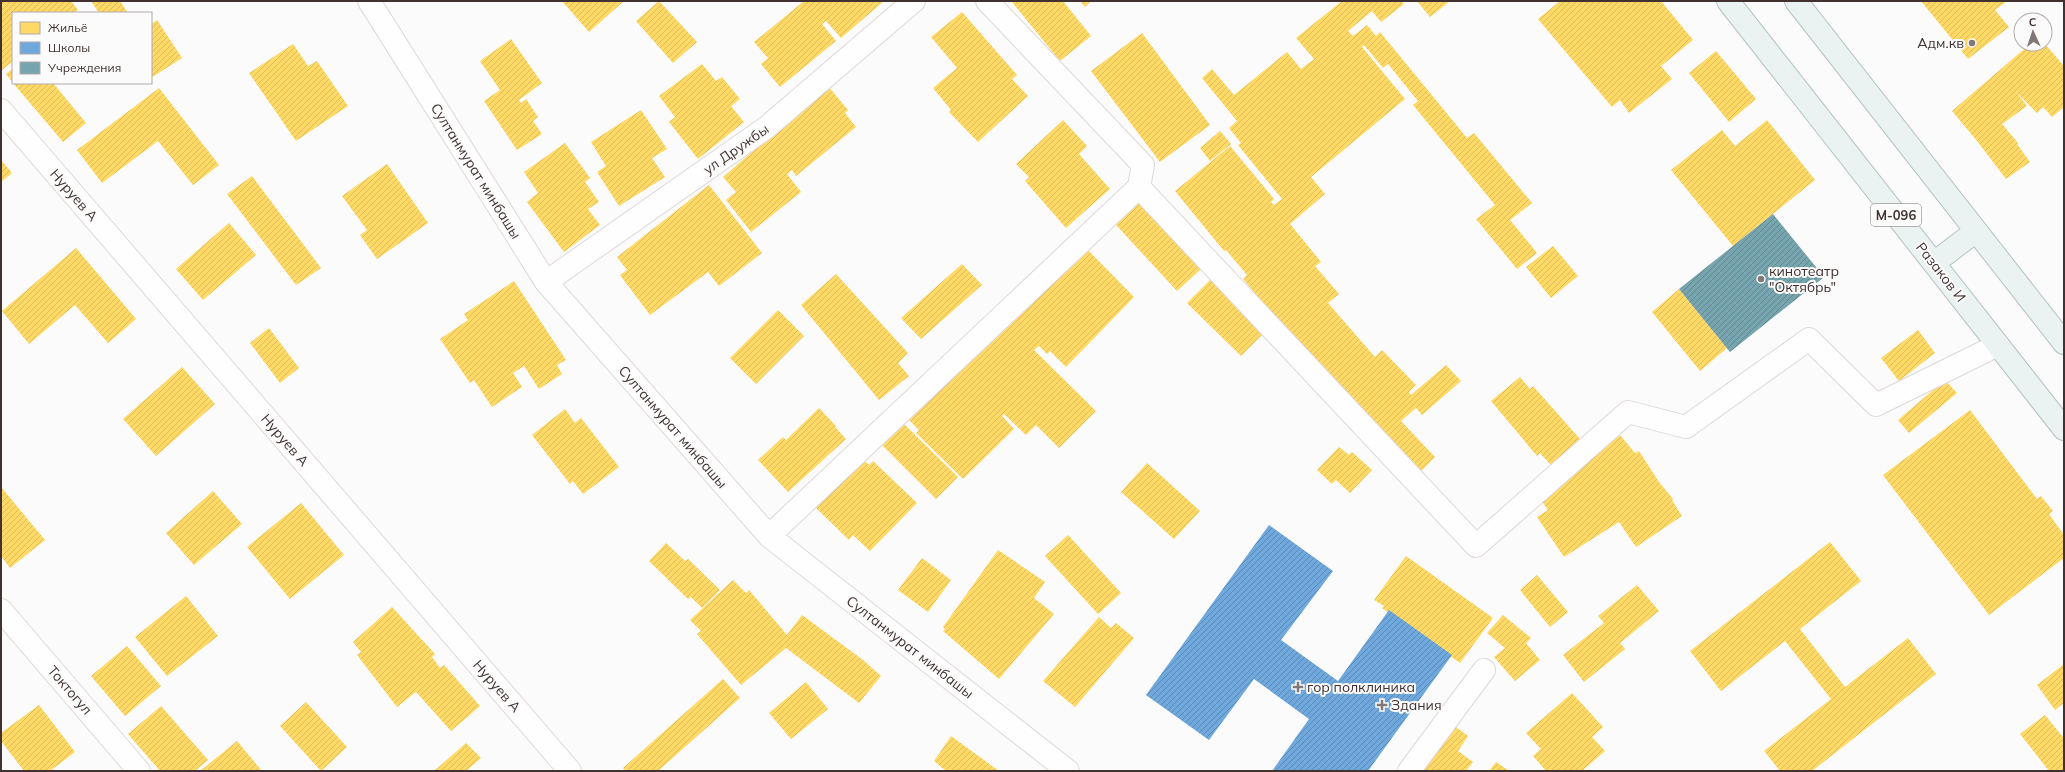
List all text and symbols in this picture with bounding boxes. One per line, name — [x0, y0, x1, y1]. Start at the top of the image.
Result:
legend — [12, 12, 152, 84]
north arrow — [2013, 12, 2053, 52]
text: С — [2028, 15, 2037, 29]
text: Жильё — [48, 20, 88, 35]
place label: Адм.кв — [1917, 34, 1964, 52]
marker: Адм.кв — [1967, 38, 1977, 48]
text: Школы — [48, 40, 90, 55]
text: Учреждения — [47, 60, 121, 75]
street label: Султанмурат минбашы — [427, 100, 525, 242]
street label: ул Дружбы — [700, 120, 772, 178]
street label: Нуруев А — [46, 165, 102, 225]
road number: М-096 — [1871, 204, 1921, 226]
street label: Разаков И — [1912, 239, 1970, 305]
place label: кинотеатр "Октябрь" — [1769, 262, 1839, 296]
marker: кинотеатр "Октябрь" — [1756, 274, 1766, 284]
street label: Султанмурат минбашы — [615, 362, 731, 492]
street label: Нуруев А — [257, 410, 313, 470]
street label: Султанмурат минбашы — [843, 592, 977, 702]
street label: Нуруев А — [469, 656, 525, 716]
street label: Токтогул — [44, 662, 96, 718]
place label: гор полклиника — [1307, 678, 1415, 696]
marker: гор полклиника — [1292, 681, 1304, 693]
place label: Здания — [1391, 696, 1442, 714]
marker: Здания — [1376, 699, 1388, 711]

